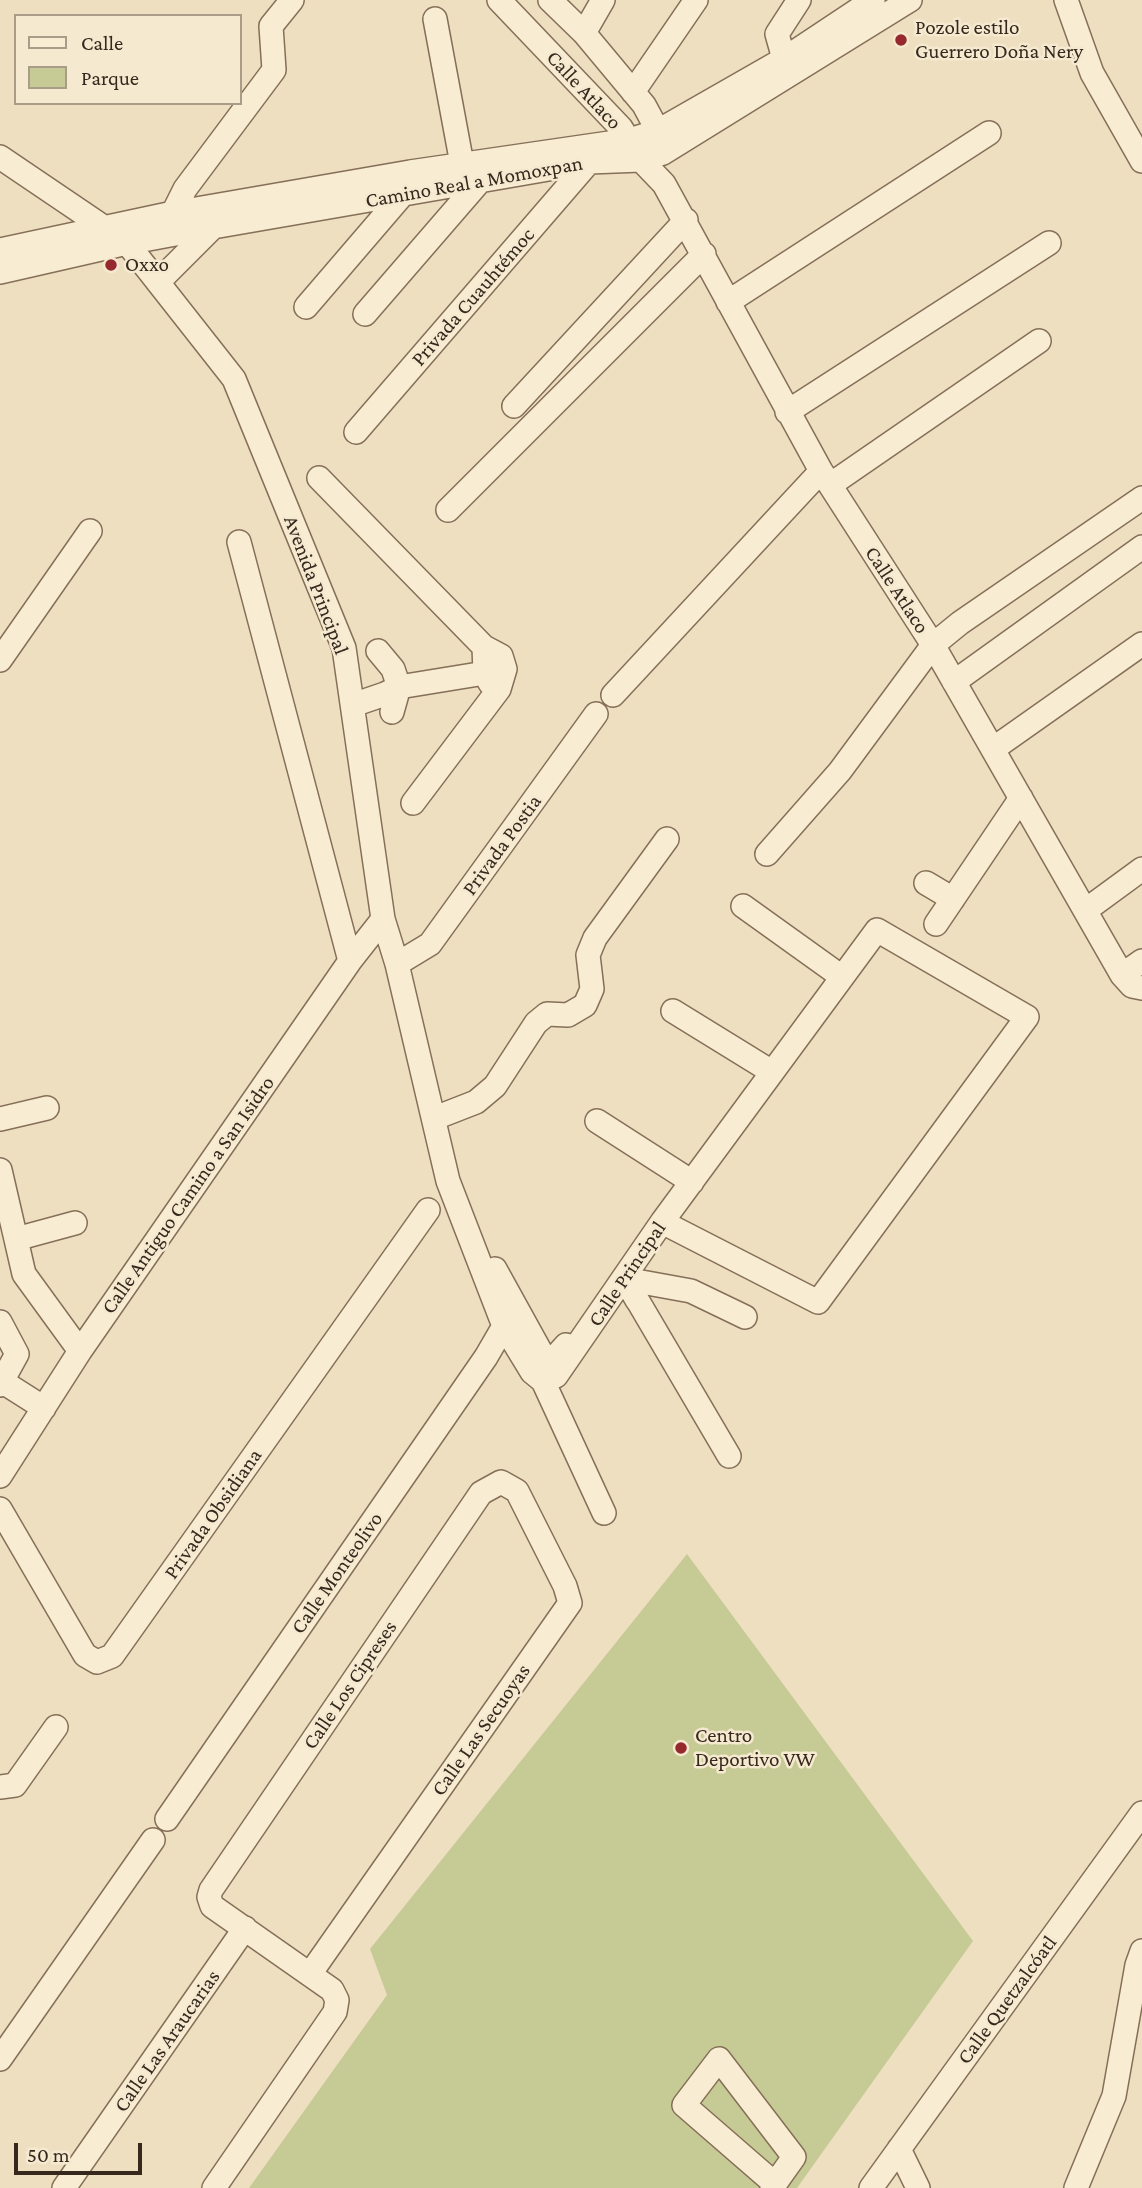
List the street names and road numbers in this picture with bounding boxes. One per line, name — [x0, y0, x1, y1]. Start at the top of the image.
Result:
street label: Calle Atlaco — [541, 45, 627, 135]
street label: Camino Real a Momoxpan — [363, 150, 585, 214]
street label: Privada Cuauhtémoc — [406, 223, 540, 371]
street label: Avenida Principal — [278, 512, 354, 658]
street label: Calle Atlaco — [859, 542, 935, 638]
street label: Privada Postia — [457, 790, 547, 900]
street label: Calle Antiguo Camino a San Isidro — [96, 1071, 280, 1319]
street label: Calle Principal — [583, 1217, 671, 1331]
street label: Privada Obsidiana — [159, 1444, 267, 1584]
street label: Calle Monteolivo — [286, 1507, 388, 1639]
street label: Calle Los Cipreses — [298, 1616, 402, 1754]
street label: Calle Las Secuoyas — [426, 1659, 536, 1801]
street label: Calle Quetzalcóatl — [952, 1931, 1062, 2069]
street label: Calle Las Araucarias — [109, 1965, 225, 2117]

